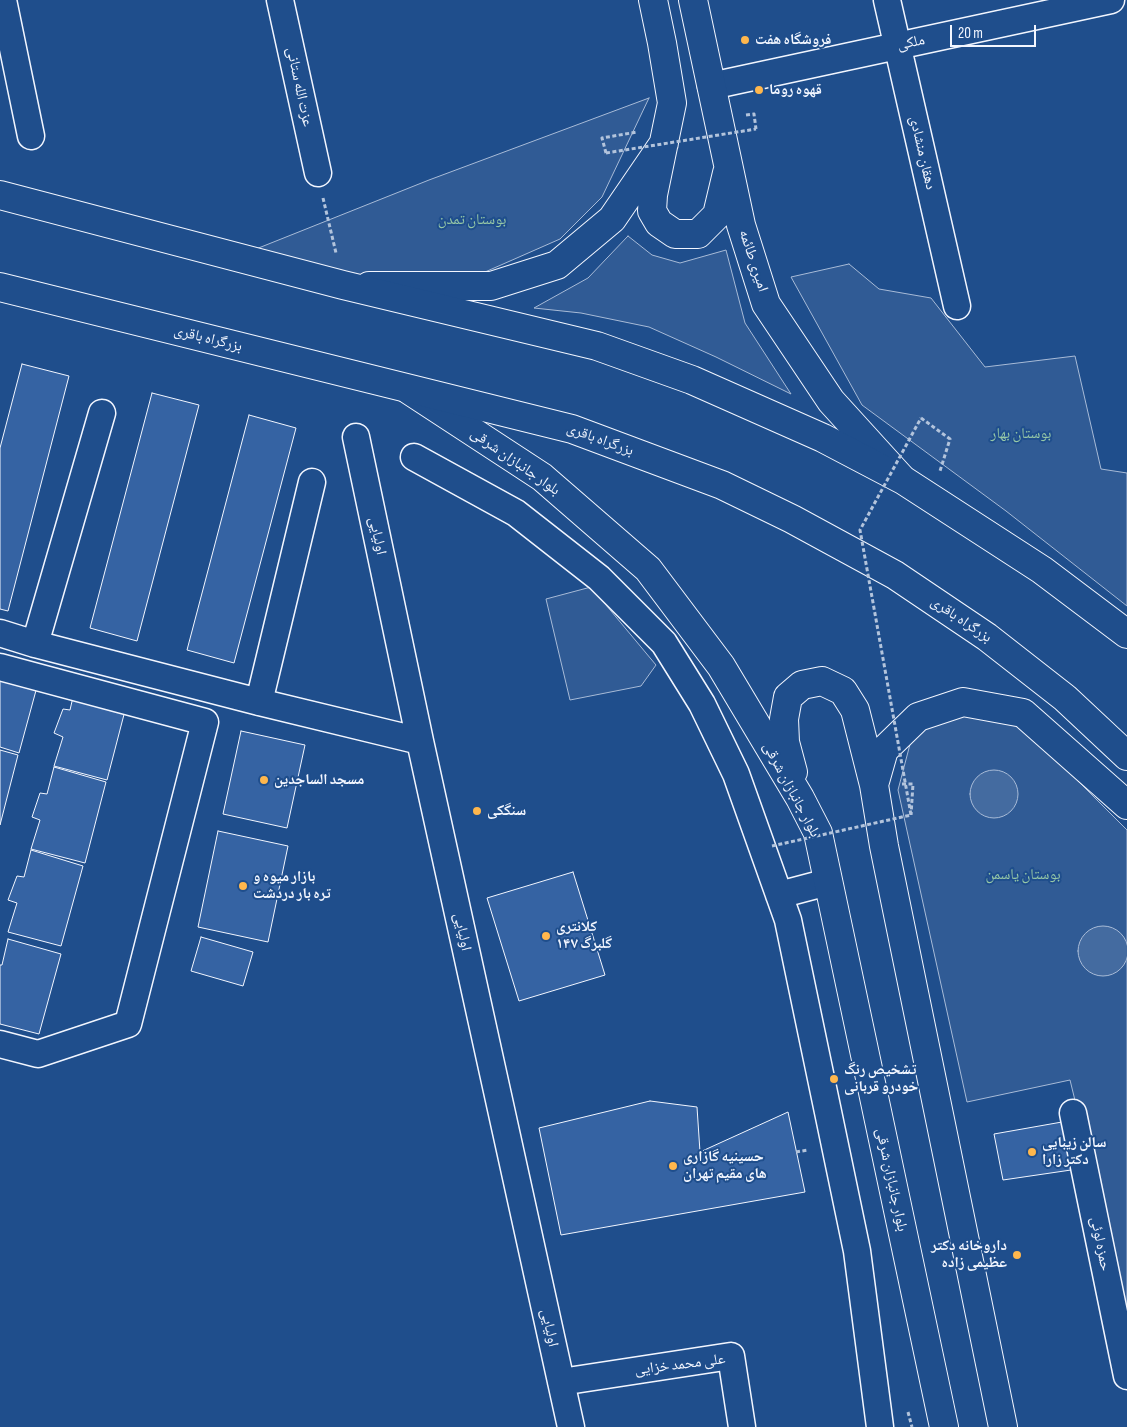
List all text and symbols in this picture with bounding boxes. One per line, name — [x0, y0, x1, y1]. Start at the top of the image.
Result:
scale bar — [952, 15, 1038, 47]
text: 20 m — [958, 24, 983, 43]
place label: فروشگاه هفت — [755, 31, 831, 49]
street label: ملکی — [896, 31, 926, 55]
marker: فروشگاه هفت — [739, 34, 751, 46]
street label: عزت الله ستانی — [282, 46, 316, 128]
place label: قهوه روما — [769, 81, 822, 99]
marker: قهوه روما — [753, 84, 765, 96]
street label: دهقان منشادی — [905, 114, 939, 192]
park label: بوستان تمدن — [438, 211, 506, 229]
street label: امیری طائمه — [735, 228, 771, 294]
street label: بزرگراه باقری — [172, 322, 244, 356]
street label: بزرگراه باقری — [564, 420, 636, 460]
street label: بلوار جانبازان شرقی — [467, 424, 563, 500]
park label: بوستان بهار — [991, 425, 1051, 443]
street label: اولیایی — [364, 515, 390, 557]
street label: بزرگراه باقری — [927, 593, 995, 647]
street label: بلوار جانبازان شرقی — [758, 739, 824, 841]
place label: مسجد الساجدین — [274, 771, 364, 789]
marker: مسجد الساجدین — [258, 774, 270, 786]
place label: سنگکی — [487, 802, 526, 820]
marker: سنگکی — [471, 805, 483, 817]
park label: بوستان یاسمن — [985, 866, 1061, 884]
place label: بازار میوه و تره بار دردشت — [253, 868, 331, 903]
marker: بازار میوه و تره بار دردشت — [237, 880, 249, 892]
street label: اولیایی — [449, 911, 475, 953]
place label: کلانتری ۱۴۷ گلبرگ — [556, 918, 612, 953]
marker: کلانتری ۱۴۷ گلبرگ — [540, 930, 552, 942]
place label: تشخیص رنگ خودرو قربانی — [844, 1061, 918, 1096]
marker: تشخیص رنگ خودرو قربانی — [828, 1073, 840, 1085]
street label: بلوار جانبازان شرقی — [871, 1127, 911, 1233]
place label: سالن زیبایی دکتر زارا — [1042, 1134, 1106, 1169]
marker: سالن زیبایی دکتر زارا — [1026, 1146, 1038, 1158]
place label: حسینیه گازاری های مقیم تهران — [683, 1148, 767, 1183]
marker: حسینیه گازاری های مقیم تهران — [667, 1160, 679, 1172]
street label: حمزه لوئی — [1086, 1215, 1114, 1273]
place label: داروخانه دکتر عظیمی زاده — [931, 1237, 1007, 1272]
marker: داروخانه دکتر عظیمی زاده — [1011, 1249, 1023, 1261]
street label: اولیایی — [536, 1307, 562, 1349]
street label: علی محمد خزایی — [634, 1351, 726, 1379]

